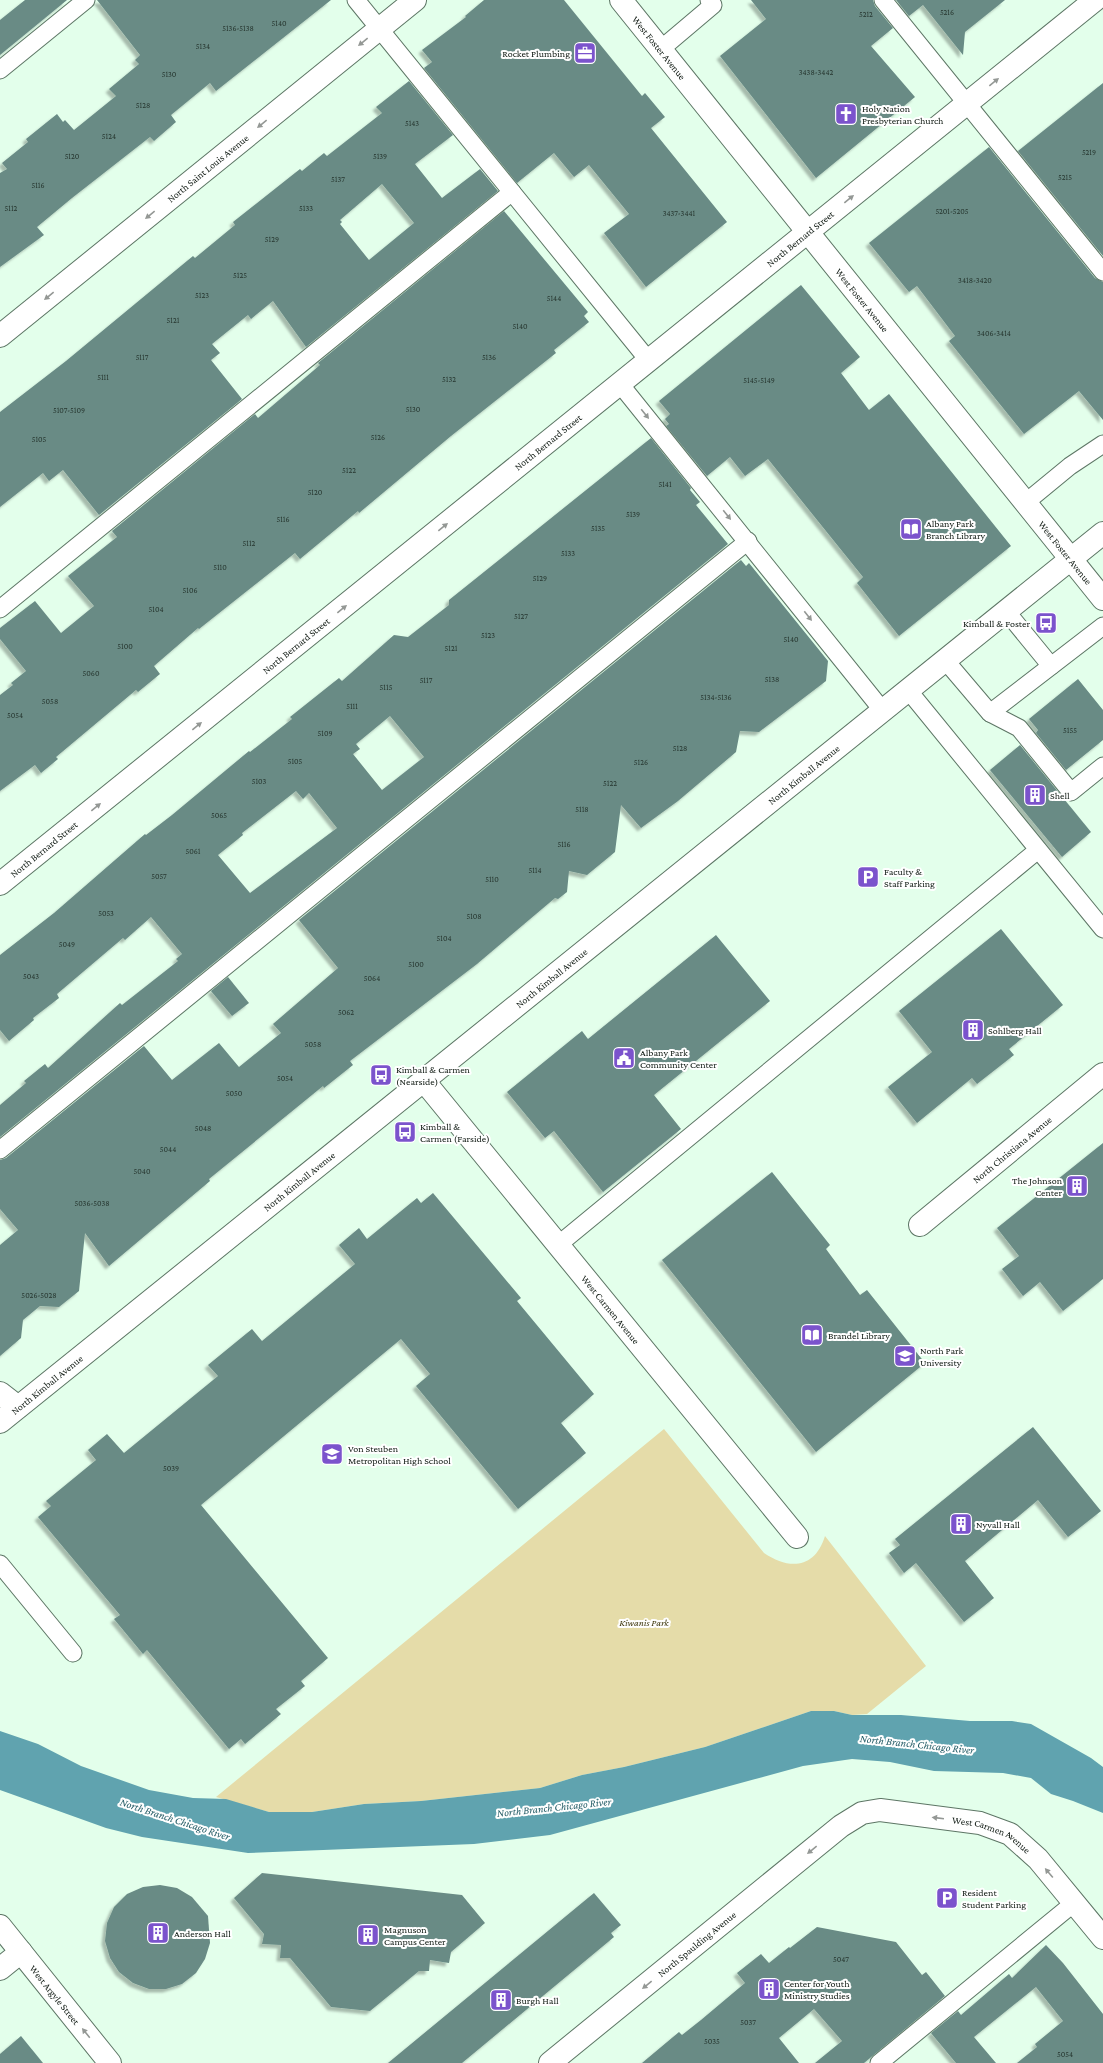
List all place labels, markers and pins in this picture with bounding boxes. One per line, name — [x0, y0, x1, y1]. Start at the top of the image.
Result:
office icon: Rocket Plumbing — [572, 40, 598, 66]
place label: Rocket Plumbing — [502, 48, 570, 59]
church icon: Holy Nation Presbyterian Church — [833, 101, 859, 127]
place label: Holy Nation Presbyterian Church — [862, 103, 944, 126]
library icon: Albany Park Branch Library — [898, 516, 924, 542]
place label: Albany Park Branch Library — [926, 518, 985, 541]
bus stop icon: Kimball & Foster — [1033, 610, 1059, 636]
place label: Kimball & Foster — [963, 618, 1030, 629]
building icon: Shell — [1022, 782, 1048, 808]
place label: Shell — [1050, 790, 1070, 801]
parking icon: Faculty & Staff Parking — [855, 864, 881, 890]
place label: Faculty & Staff Parking — [884, 866, 935, 889]
building icon: Sohlberg Hall — [960, 1017, 986, 1043]
place label: Sohlberg Hall — [988, 1025, 1042, 1036]
public building icon: Albany Park Community Center — [611, 1045, 637, 1071]
place label: Albany Park Community Center — [640, 1047, 717, 1070]
bus stop icon: Kimball & Carmen (Nearside) — [368, 1062, 394, 1088]
place label: Kimball & Carmen (Nearside) — [396, 1064, 471, 1088]
bus stop icon: Kimball & Carmen (Farside) — [392, 1119, 418, 1145]
place label: Kimball & Carmen (Farside) — [420, 1121, 490, 1145]
building icon: The Johnson Center — [1064, 1173, 1090, 1199]
place label: The Johnson Center — [1012, 1175, 1063, 1198]
library icon: Brandel Library — [799, 1322, 825, 1348]
place label: Brandel Library — [828, 1330, 890, 1341]
school or university icon: North Park University — [892, 1343, 918, 1369]
place label: North Park University — [920, 1345, 964, 1368]
school or university icon: Von Steuben Metropolitan High School — [319, 1441, 345, 1467]
place label: Von Steuben Metropolitan High School — [348, 1443, 451, 1466]
building icon: Nyvall Hall — [948, 1511, 974, 1537]
place label: Nyvall Hall — [976, 1519, 1020, 1530]
parking icon: Resident Student Parking — [934, 1885, 960, 1911]
place label: Resident Student Parking — [962, 1887, 1026, 1910]
building icon: Anderson Hall — [145, 1920, 171, 1946]
building icon: Magnuson Campus Center — [355, 1922, 381, 1948]
place label: Magnuson Campus Center — [384, 1924, 446, 1947]
place label: Anderson Hall — [174, 1928, 231, 1939]
building icon: Center for Youth Ministry Studies — [756, 1976, 782, 2002]
place label: Center for Youth Ministry Studies — [784, 1978, 850, 2001]
building icon: Burgh Hall — [488, 1987, 514, 2013]
place label: Burgh Hall — [516, 1995, 559, 2006]

